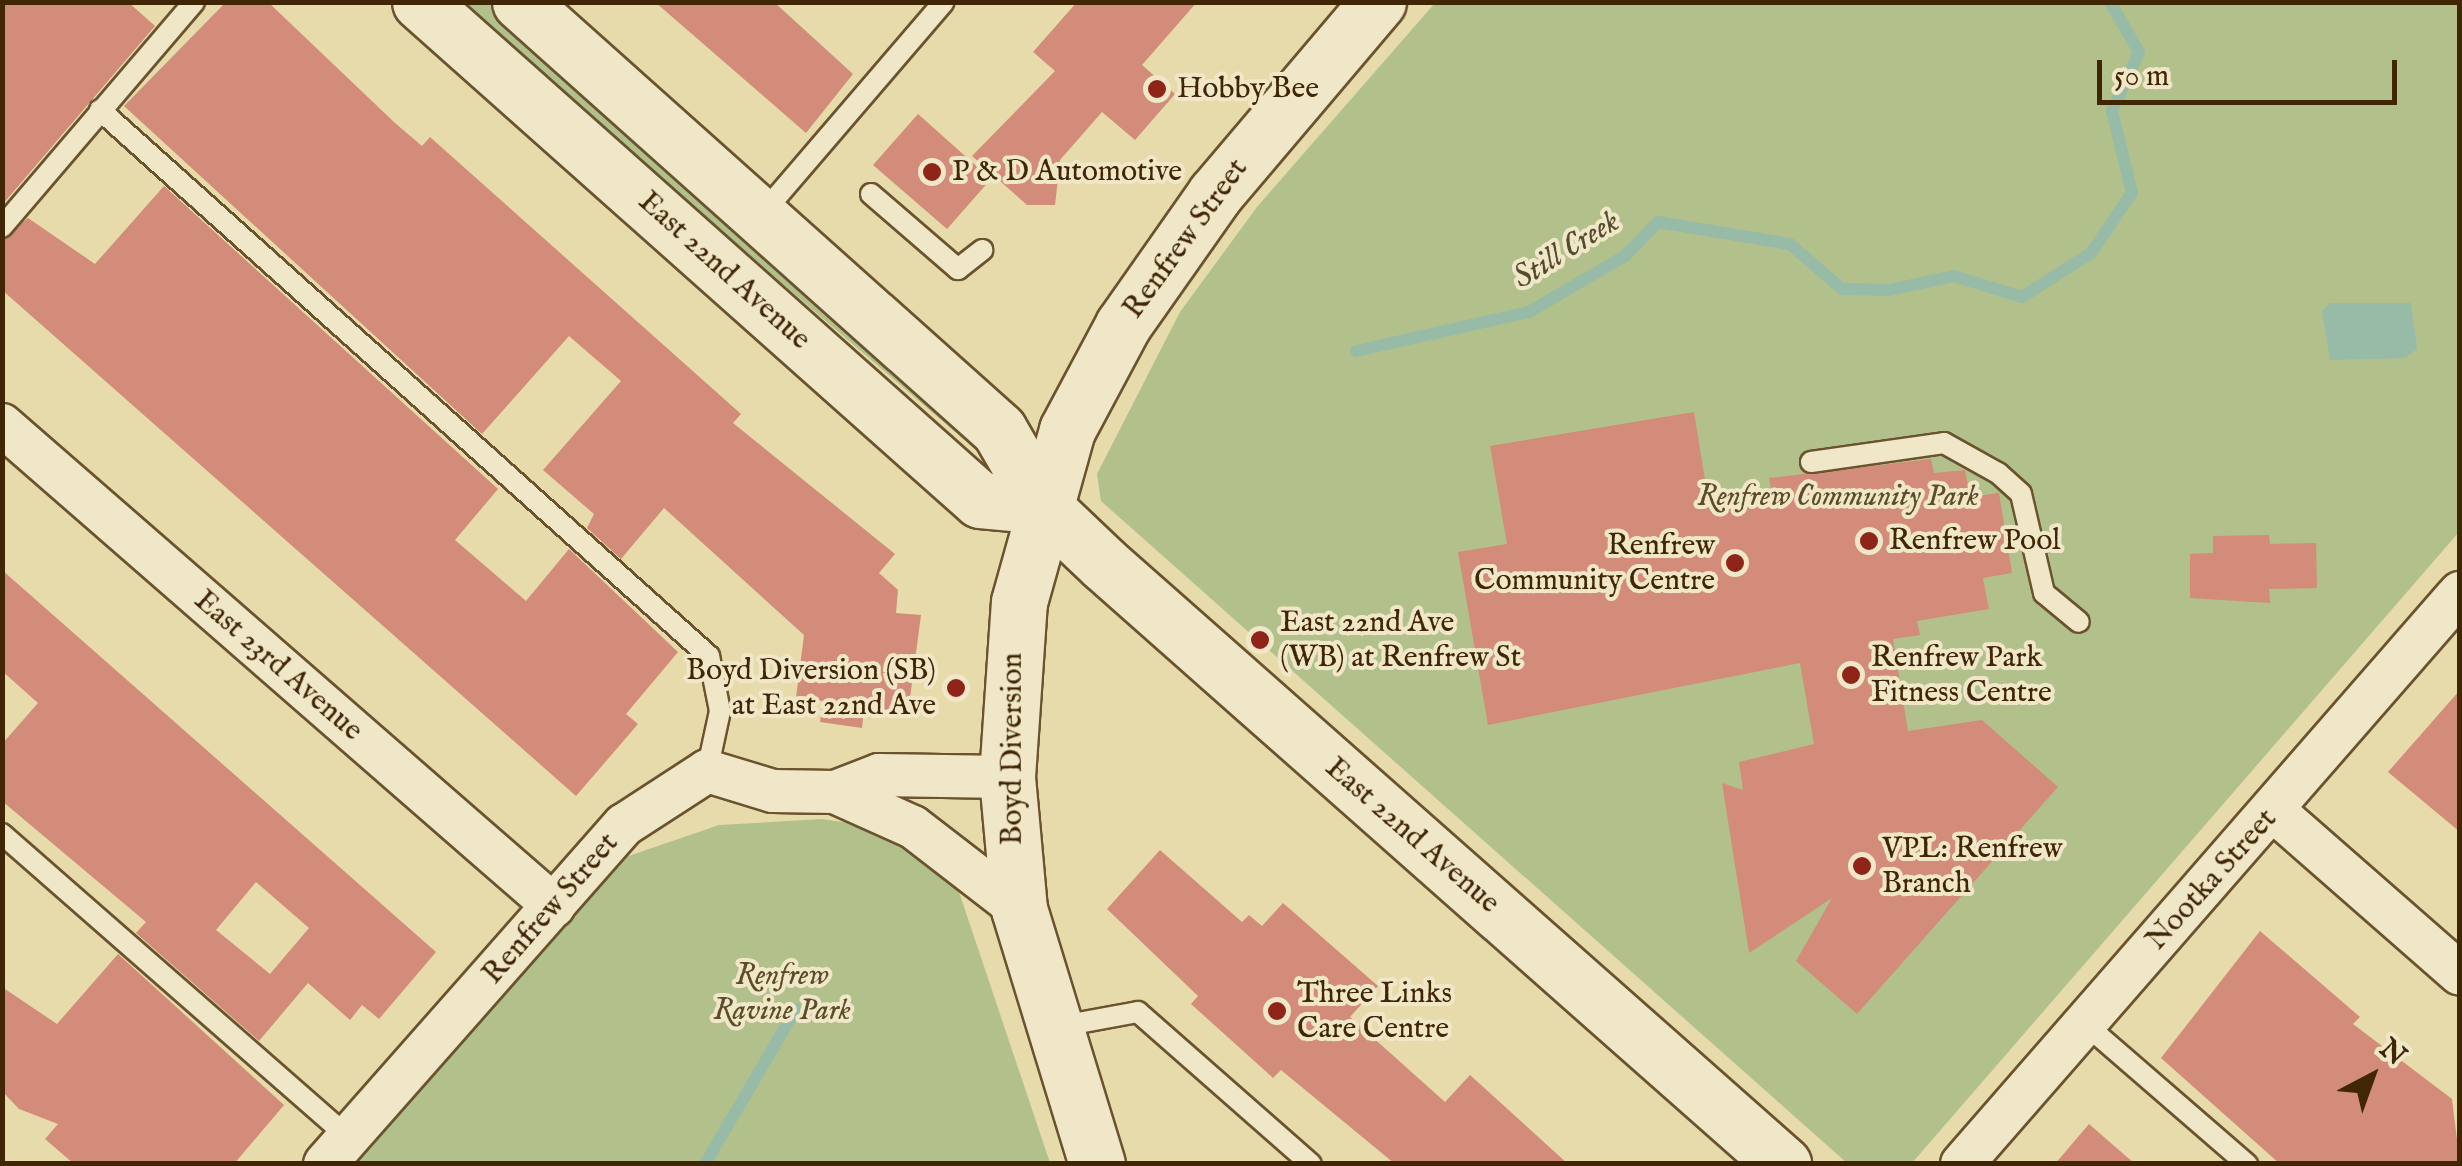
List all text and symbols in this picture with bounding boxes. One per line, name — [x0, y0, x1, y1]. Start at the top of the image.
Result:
scale bar — [2102, 40, 2402, 102]
text: 50 m — [2114, 58, 2169, 96]
place label: Hobby Bee — [1177, 71, 1319, 107]
marker: Hobby Bee — [1146, 78, 1168, 100]
street label: Renfrew Street — [1116, 152, 1256, 326]
place label: P & D Automotive — [952, 154, 1182, 190]
marker: P & D Automotive — [921, 161, 943, 183]
street label: East 22nd Avenue — [630, 184, 818, 358]
water label: Still Creek — [1507, 203, 1627, 299]
park label: Renfrew Community Park — [1697, 479, 1979, 515]
place label: Renfrew Pool — [1889, 523, 2061, 559]
place label: Renfrew Community Centre — [1474, 528, 1715, 598]
marker: Renfrew Pool — [1858, 530, 1880, 552]
marker: Renfrew Community Centre — [1724, 552, 1746, 574]
street label: East 23rd Avenue — [186, 583, 370, 749]
place label: East 22nd Ave (WB) at Renfrew St — [1280, 605, 1521, 676]
marker: East 22nd Ave (WB) at Renfrew St — [1249, 629, 1271, 651]
place label: Renfrew Park Fitness Centre — [1871, 640, 2052, 710]
place label: Boyd Diversion (SB) at East 22nd Ave — [686, 653, 936, 724]
street label: Boyd Diversion — [995, 653, 1031, 845]
marker: Renfrew Park Fitness Centre — [1840, 664, 1862, 686]
marker: Boyd Diversion (SB) at East 22nd Ave — [945, 677, 967, 699]
street label: East 22nd Avenue — [1317, 750, 1507, 922]
street label: Nootka Street — [2139, 802, 2285, 958]
street label: Renfrew Street — [475, 826, 627, 992]
place label: VPL: Renfrew Branch — [1882, 831, 2063, 902]
marker: VPL: Renfrew Branch — [1851, 855, 1873, 877]
park label: Renfrew Ravine Park — [713, 958, 851, 1028]
place label: Three Links Care Centre — [1297, 976, 1452, 1046]
marker: Three Links Care Centre — [1266, 1000, 1288, 1022]
north arrow — [2322, 1026, 2422, 1126]
text: N — [2371, 1032, 2413, 1074]

